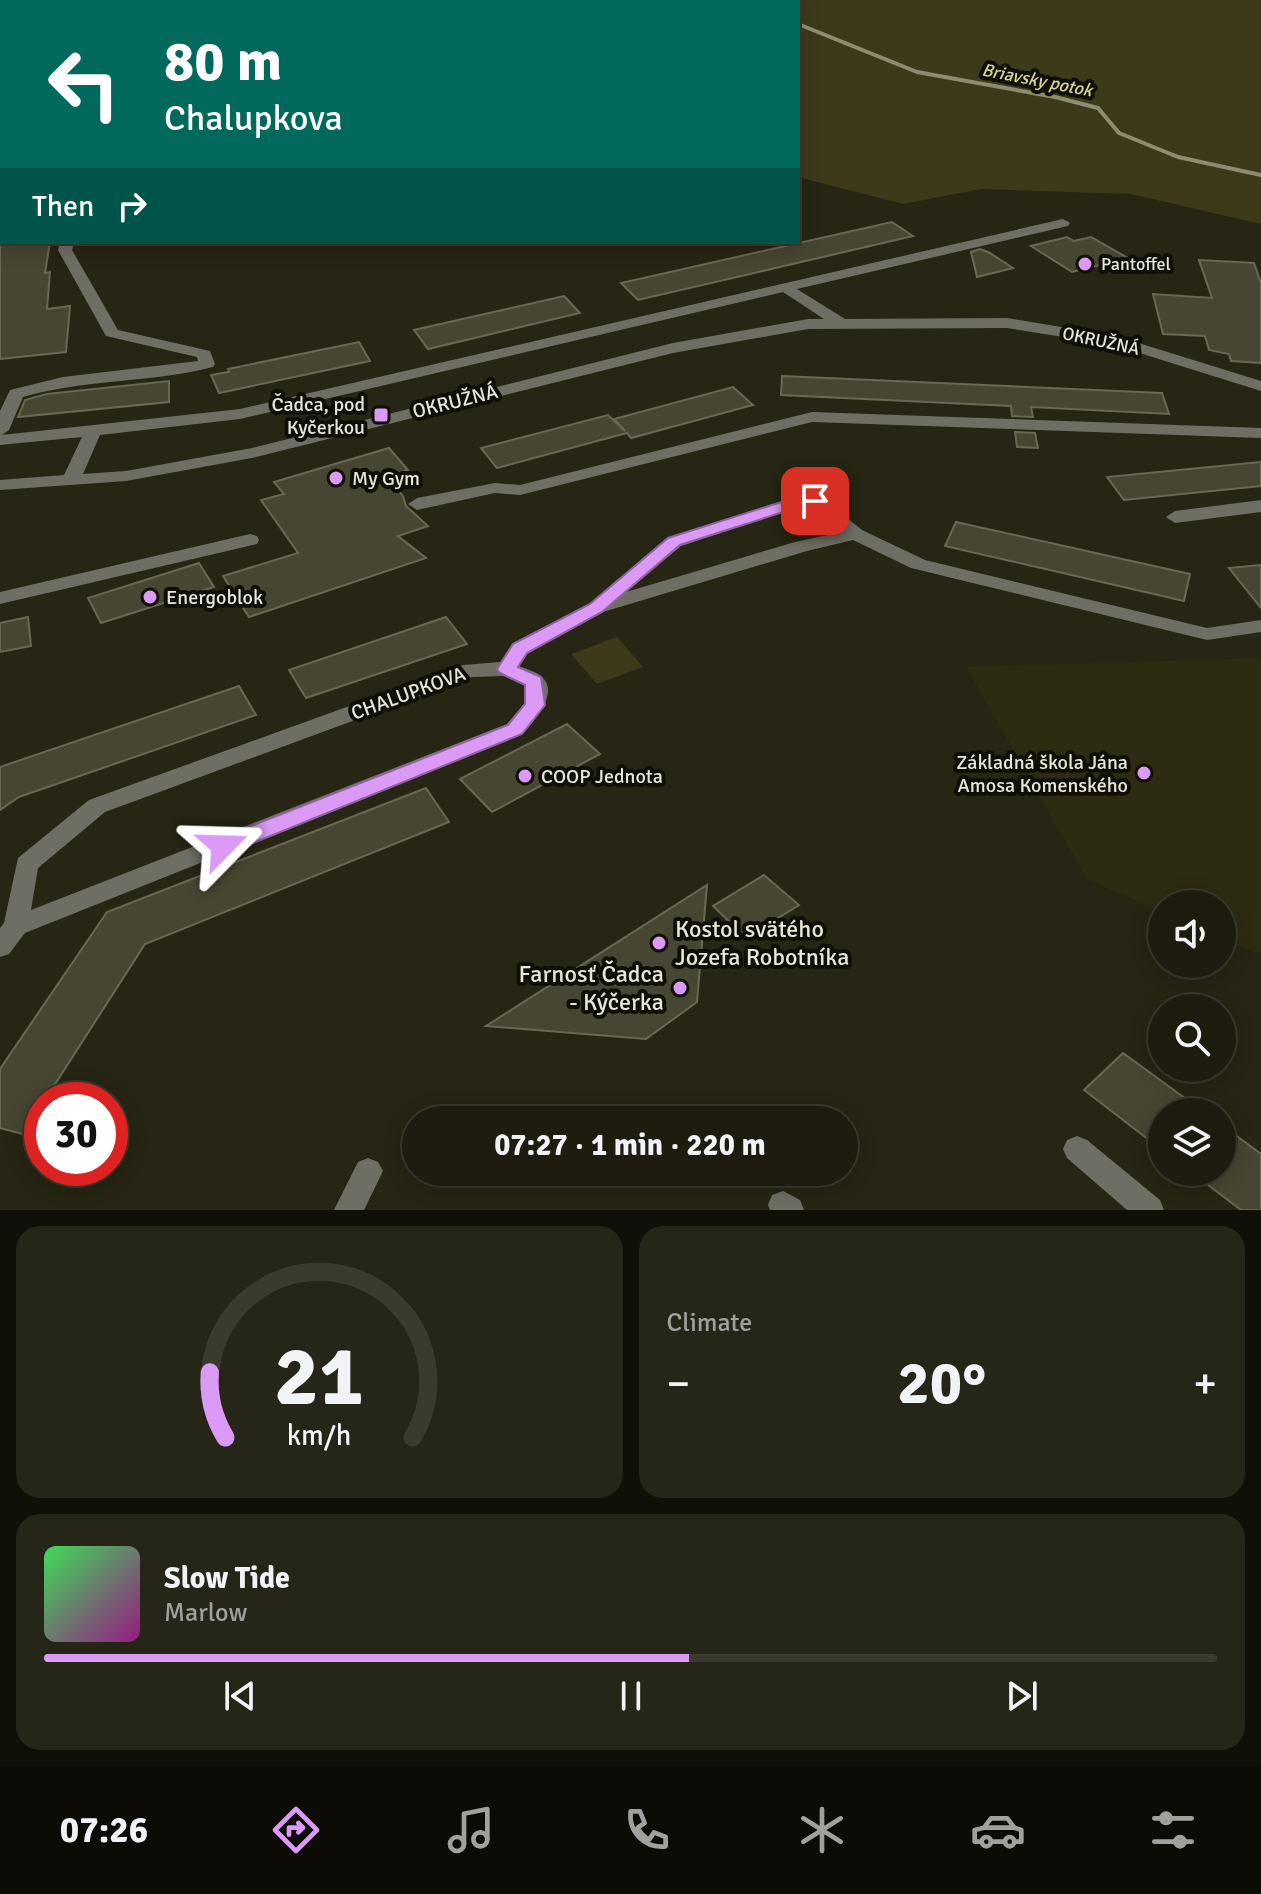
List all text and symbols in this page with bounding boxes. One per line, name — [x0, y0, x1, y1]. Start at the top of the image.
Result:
text: 80 m — [164, 27, 282, 96]
icon: left — [32, 32, 136, 136]
water label: Briavsky potok — [980, 59, 1096, 102]
text: Chalupkova — [164, 96, 343, 141]
icon: right — [110, 184, 154, 228]
text: Then — [32, 188, 94, 225]
place label: Pantoffel — [1101, 253, 1171, 275]
marker: Pantoffel — [1076, 255, 1094, 273]
street label: OKRUŽNÁ — [1060, 322, 1142, 360]
street label: OKRUŽNÁ — [410, 379, 500, 424]
place label: Čadca, pod Kyčerkou — [271, 392, 365, 440]
marker: Čadca, pod Kyčerkou — [372, 406, 390, 424]
place label: My Gym — [352, 466, 420, 491]
pin — [781, 467, 849, 535]
marker: My Gym — [327, 469, 345, 487]
icon: arrive — [793, 479, 837, 523]
place label: Energoblok — [166, 585, 263, 610]
marker: Energoblok — [141, 588, 159, 606]
street label: CHALUPKOVA — [348, 661, 469, 726]
place label: Základná škola Jána Amosa Komenského — [956, 750, 1128, 798]
place label: COOP Jednota — [541, 764, 663, 789]
marker: Základná škola Jána Amosa Komenského — [1135, 764, 1153, 782]
marker: COOP Jednota — [516, 767, 534, 785]
position arrow — [181, 804, 265, 888]
map controls — [1148, 890, 1236, 1186]
button: sound — [1148, 890, 1236, 978]
place label: Kostol svätého Jozefa Robotníka — [675, 914, 849, 972]
marker: Kostol svätého Jozefa Robotníka — [650, 934, 668, 952]
place label: Farnosť Čadca - Kýčerka — [519, 959, 664, 1017]
marker: Farnosť Čadca - Kýčerka — [671, 979, 689, 997]
button: search — [1148, 994, 1236, 1082]
speed limit sign: 30 — [24, 1082, 128, 1186]
button: layers — [1148, 1098, 1236, 1186]
text: 07:27 · 1 min · 220 m — [494, 1127, 766, 1164]
text: Climate — [667, 1307, 752, 1339]
text: 21 — [274, 1326, 364, 1428]
text: 20° — [897, 1347, 986, 1421]
text: − — [667, 1357, 690, 1411]
text: + — [1193, 1357, 1217, 1411]
text: km/h — [287, 1418, 352, 1453]
text: Slow Tide — [164, 1560, 290, 1597]
text: Marlow — [164, 1597, 247, 1629]
icon: previous — [218, 1674, 262, 1718]
icon: pause — [609, 1674, 653, 1718]
icon: next — [1000, 1674, 1044, 1718]
icon: directions — [268, 1802, 324, 1858]
icon: music — [443, 1802, 499, 1858]
icon: phone — [619, 1802, 675, 1858]
icon: climate — [794, 1802, 850, 1858]
icon: car — [970, 1802, 1026, 1858]
icon: filters — [1145, 1802, 1201, 1858]
text: 07:26 — [60, 1808, 148, 1853]

